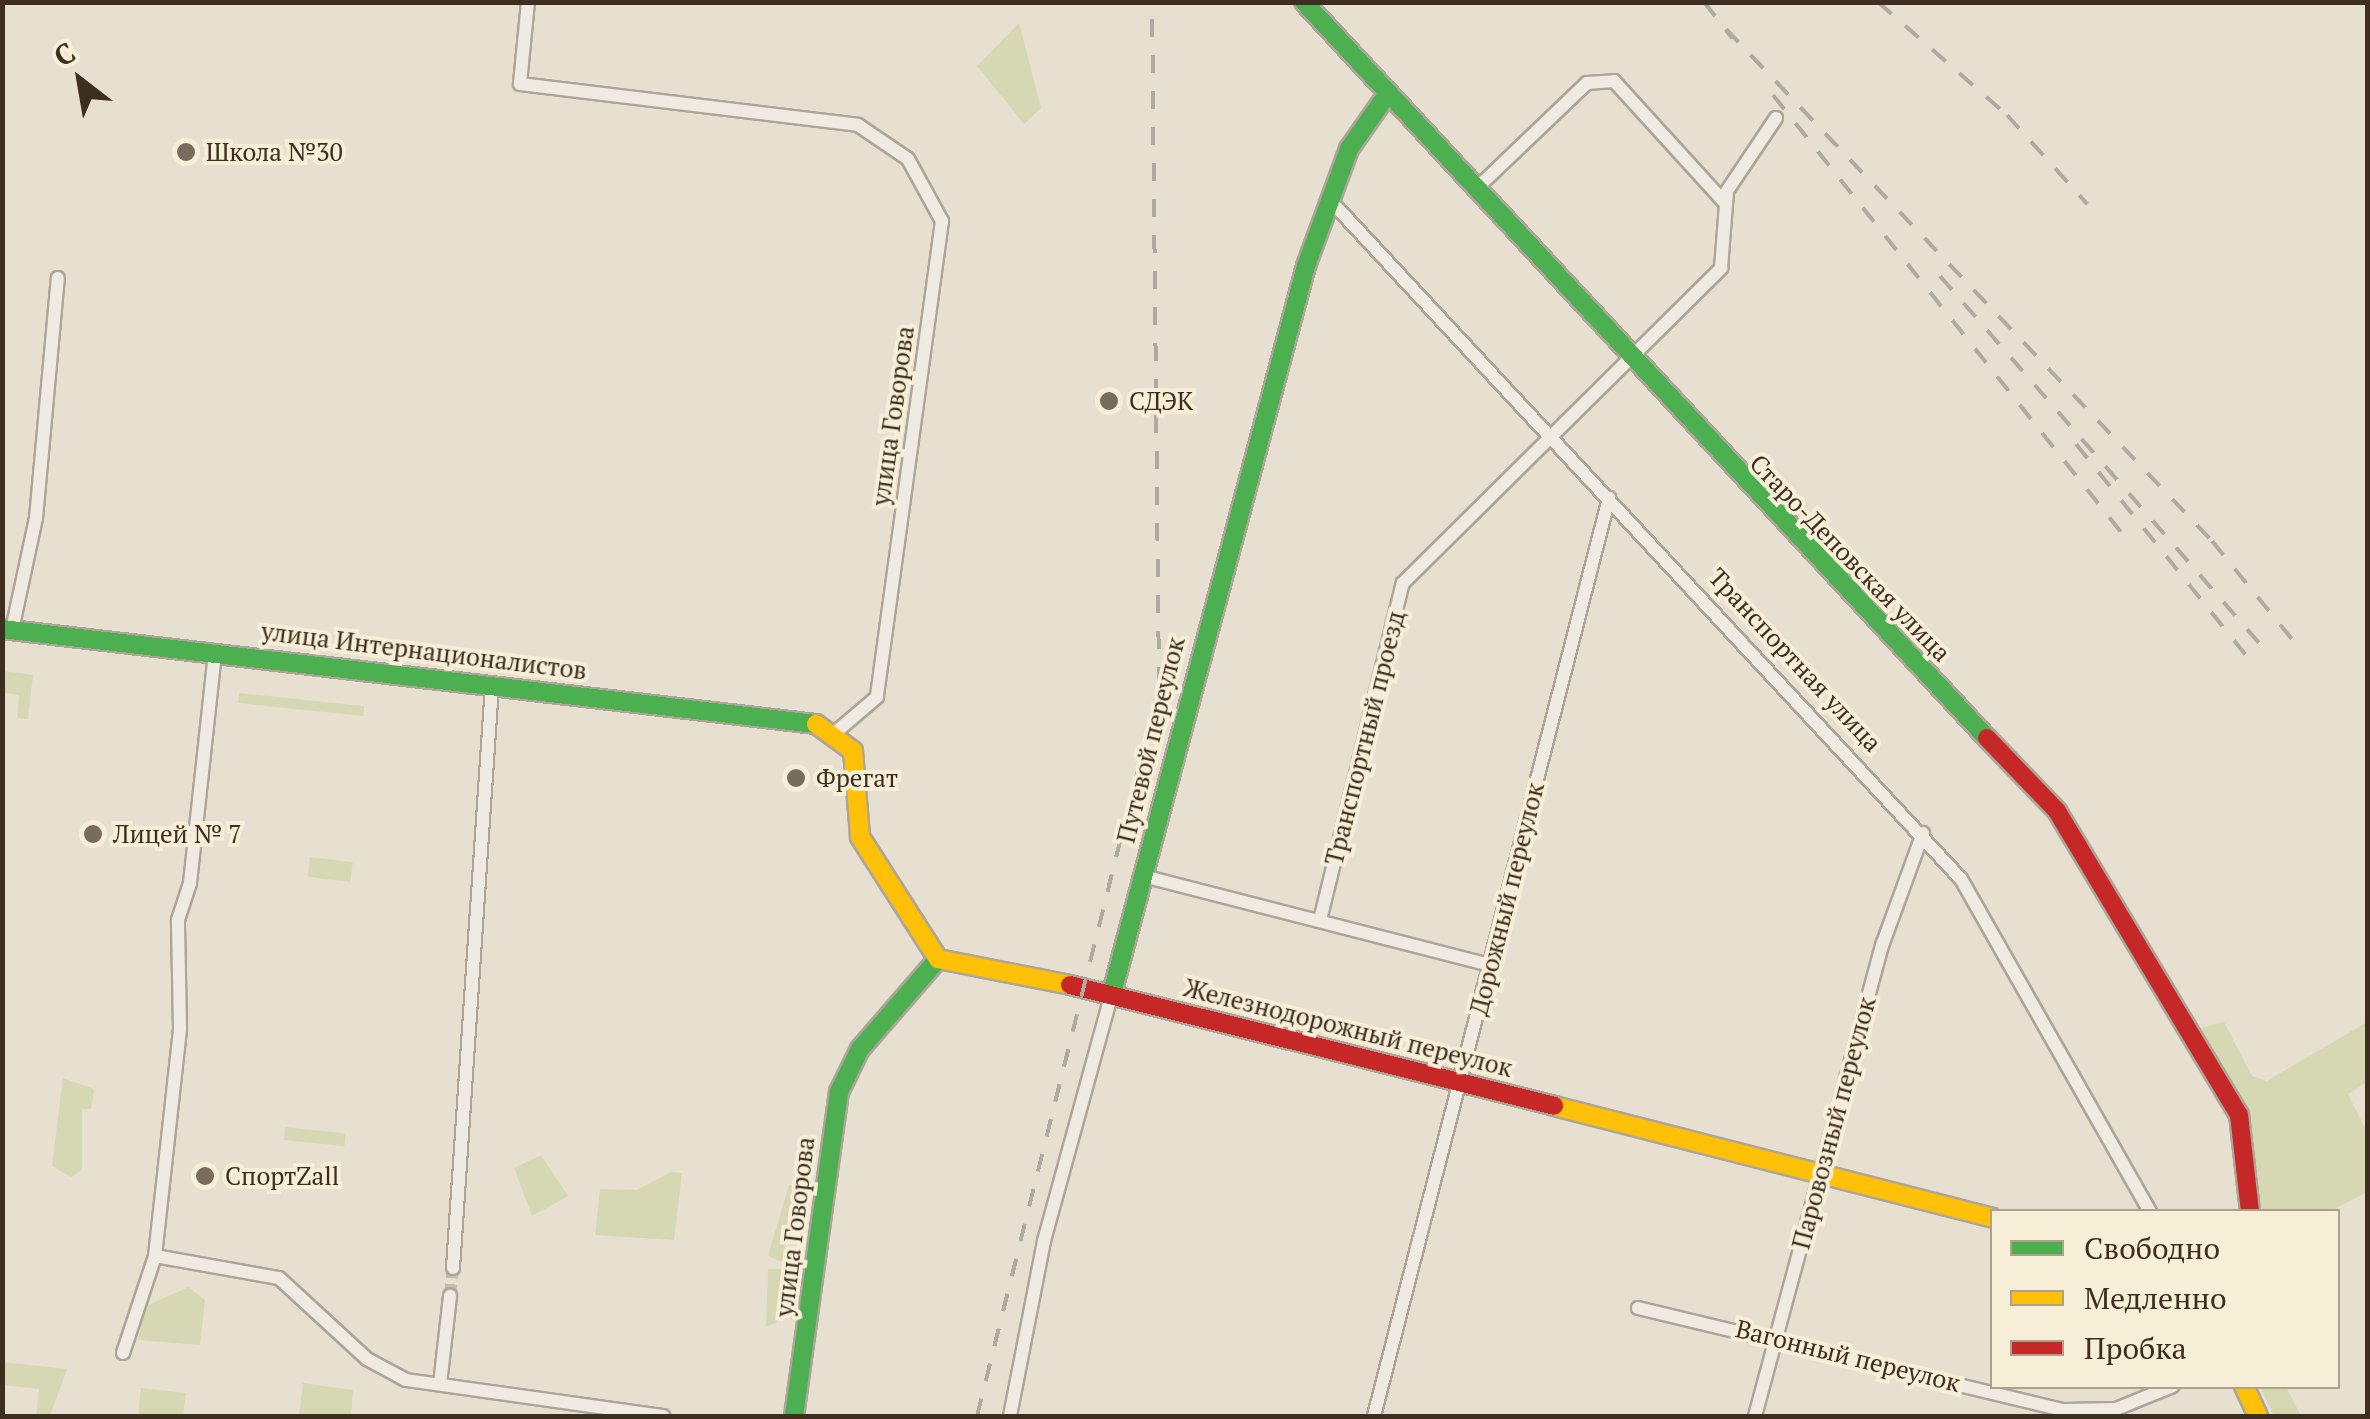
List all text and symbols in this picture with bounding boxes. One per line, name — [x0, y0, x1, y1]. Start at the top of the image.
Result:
north arrow — [30, 30, 130, 130]
text: С — [47, 33, 82, 74]
place label: Школа №30 — [206, 137, 343, 167]
marker: Школа №30 — [175, 141, 197, 163]
street label: улица Говорова — [866, 324, 920, 508]
place label: СДЭК — [1129, 386, 1193, 416]
marker: СДЭК — [1098, 390, 1120, 412]
street label: Старо-Деповская улица — [1743, 448, 1957, 668]
street label: Транспортная улица — [1702, 562, 1888, 758]
street label: Транспортный проезд — [1319, 608, 1411, 868]
street label: улица Интернационалистов — [260, 616, 588, 686]
street label: Путевой переулок — [1111, 634, 1191, 846]
place label: Фрегат — [816, 763, 898, 793]
marker: Фрегат — [785, 767, 807, 789]
street label: Дорожный переулок — [1464, 780, 1550, 1018]
place label: Лицей № 7 — [113, 819, 242, 849]
marker: Лицей № 7 — [82, 823, 104, 845]
street label: Железнодорожный переулок — [1181, 973, 1515, 1083]
street label: Паровозный переулок — [1786, 994, 1882, 1252]
street label: улица Говорова — [769, 1135, 821, 1319]
place label: СпортZall — [225, 1161, 339, 1191]
marker: СпортZall — [194, 1165, 216, 1187]
legend — [1990, 1209, 2340, 1389]
text: Свободно — [2084, 1228, 2220, 1268]
text: Медленно — [2084, 1278, 2227, 1318]
street label: Вагонный переулок — [1733, 1314, 1963, 1398]
text: Пробка — [2084, 1328, 2187, 1368]

